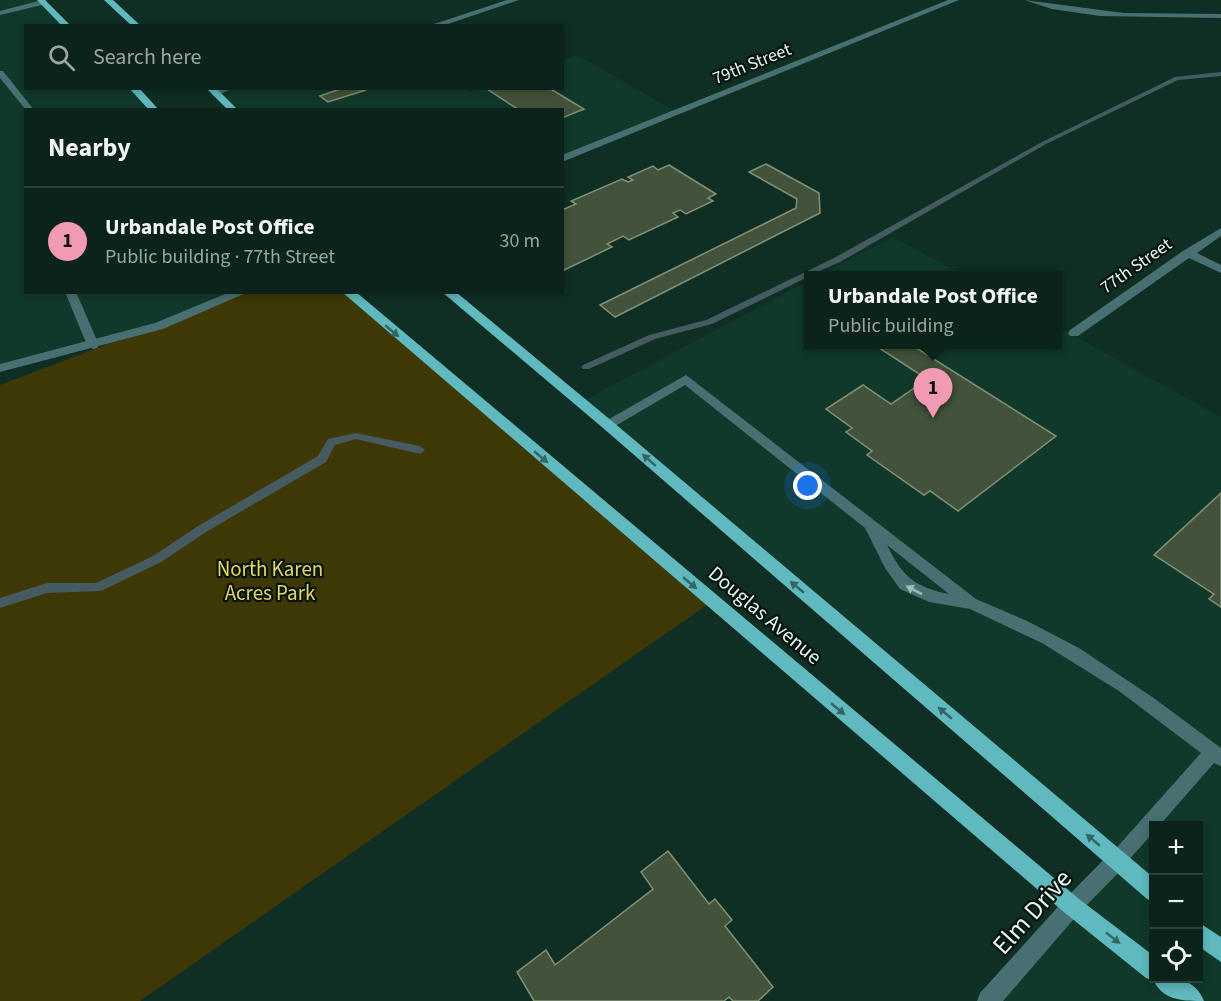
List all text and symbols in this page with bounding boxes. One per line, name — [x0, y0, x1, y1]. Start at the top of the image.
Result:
search box — [24, 24, 564, 90]
street label: 79th Street — [709, 37, 795, 91]
icon: search — [45, 41, 78, 74]
text: Search here — [93, 41, 201, 73]
text: Nearby — [48, 129, 131, 166]
text: Urbandale Post Office — [105, 211, 315, 243]
text: 1 — [62, 227, 73, 255]
text: 30 m — [500, 227, 540, 255]
street label: 77th Street — [1095, 232, 1177, 300]
text: Public building · 77th Street — [105, 243, 335, 271]
popup — [804, 271, 1062, 349]
text: Urbandale Post Office — [828, 280, 1038, 312]
text: Public building — [828, 312, 954, 340]
one-way arrow — [384, 324, 399, 337]
pin: 1 — [914, 368, 952, 418]
one-way arrow — [533, 450, 548, 463]
one-way arrow — [642, 454, 657, 467]
your location — [793, 471, 822, 500]
park label: North Karen Acres Park — [217, 554, 323, 608]
street label: Douglas Avenue — [702, 559, 828, 671]
one-way arrow — [682, 576, 697, 589]
one-way arrow — [790, 581, 805, 594]
one-way arrow — [905, 585, 922, 595]
one-way arrow — [830, 702, 845, 715]
one-way arrow — [937, 707, 953, 720]
map controls — [1149, 821, 1203, 983]
button: + — [1149, 821, 1203, 875]
one-way arrow — [1086, 833, 1101, 847]
street label: Elm Drive — [984, 861, 1080, 963]
button: − — [1149, 875, 1203, 929]
button: locate — [1149, 929, 1203, 983]
one-way arrow — [1105, 932, 1120, 944]

